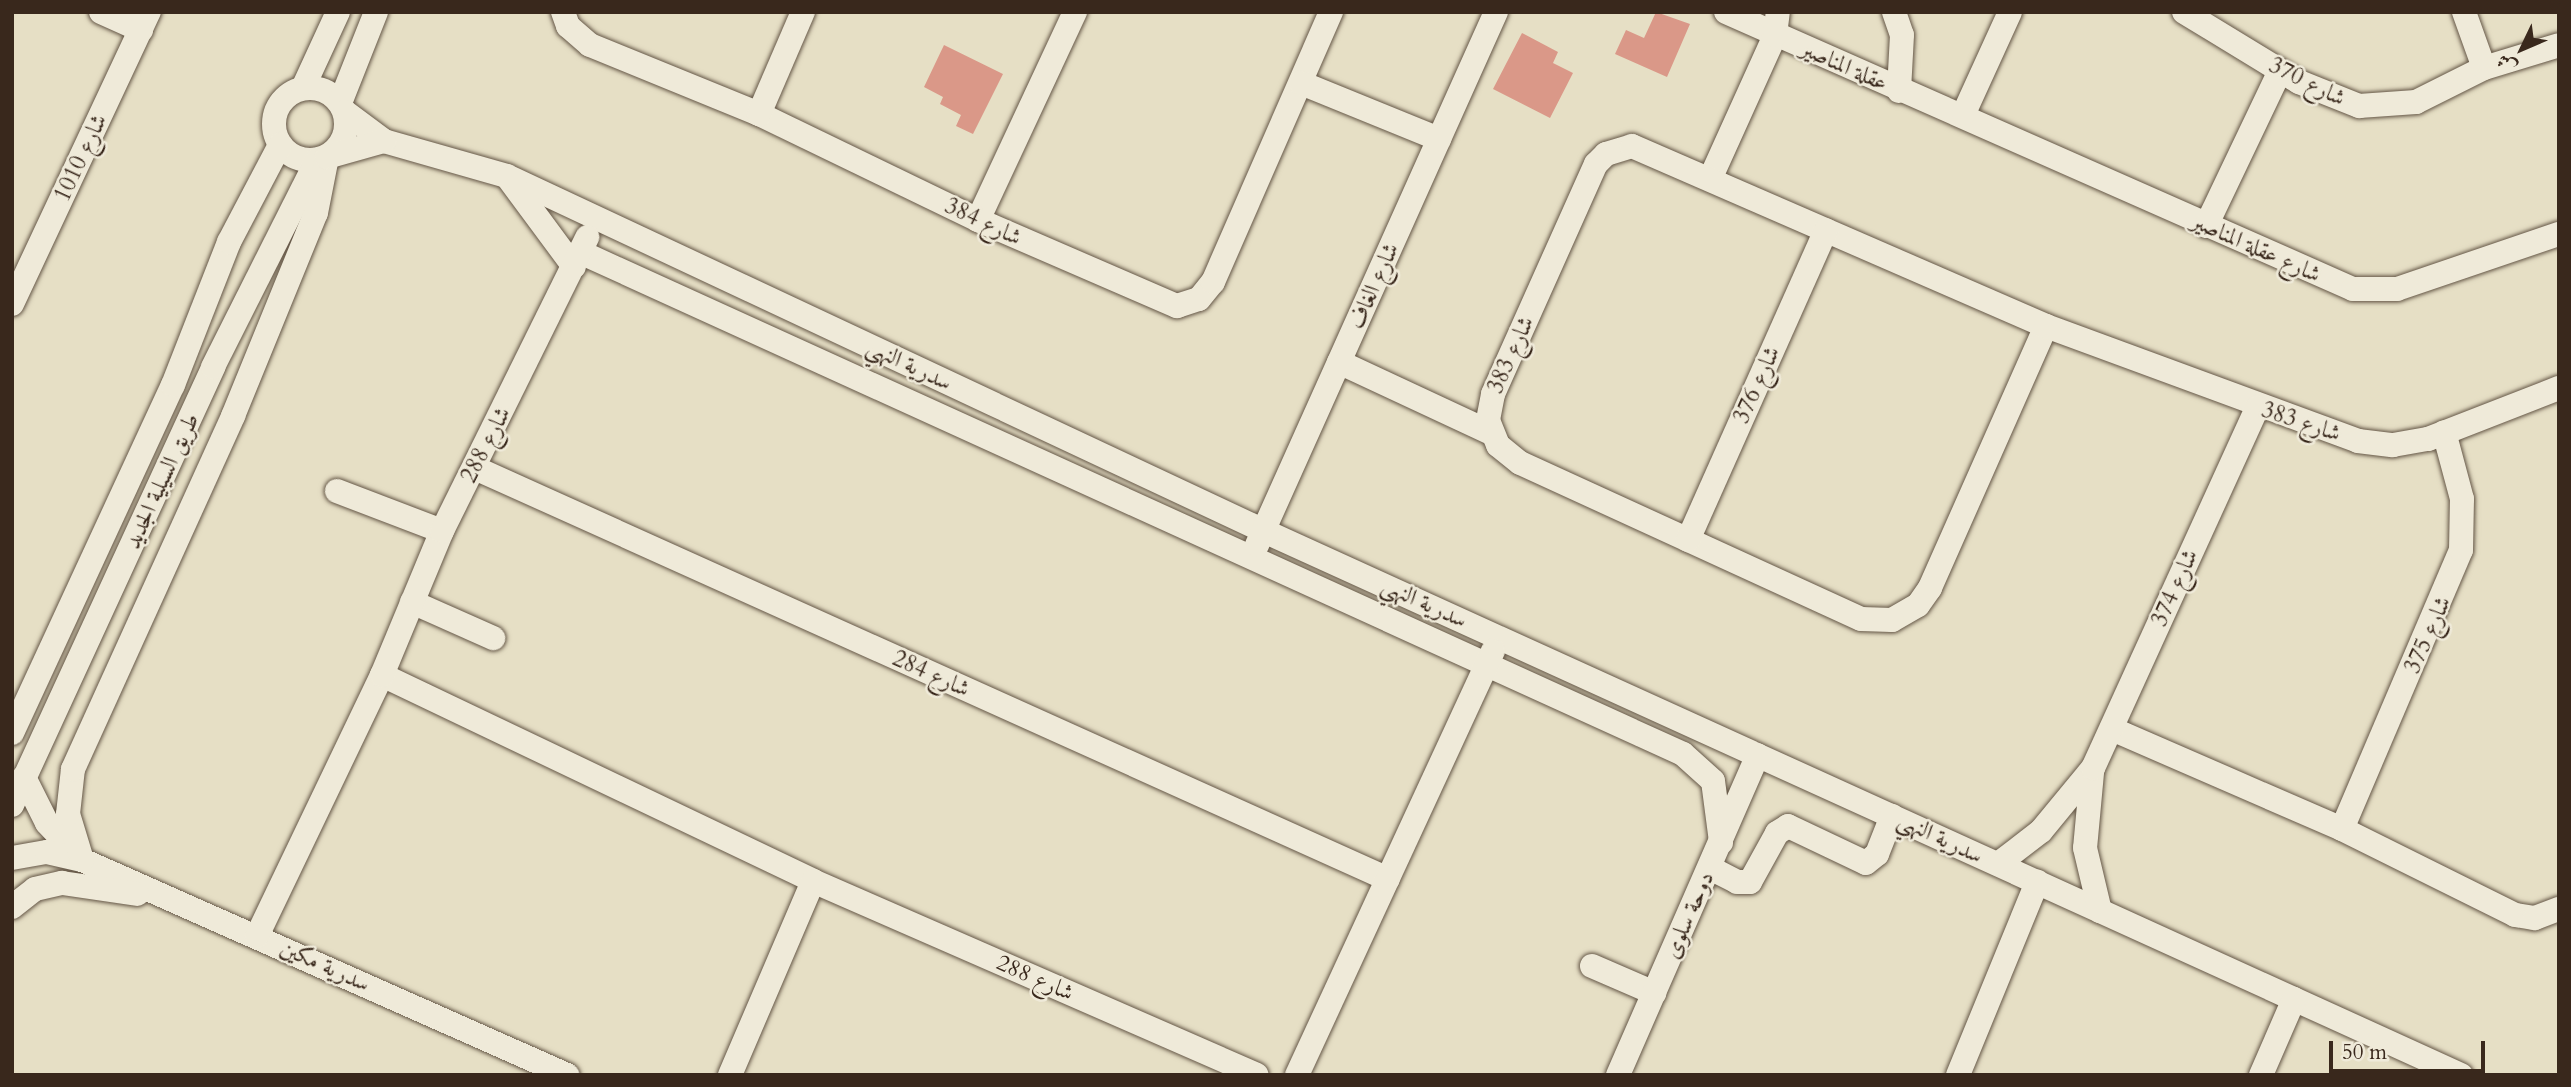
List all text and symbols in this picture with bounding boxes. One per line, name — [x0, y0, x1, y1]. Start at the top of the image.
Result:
north arrow — [2487, 14, 2557, 84]
street label: عقلة المناصير — [1796, 35, 1892, 97]
text: ش — [2491, 48, 2523, 79]
street label: شارع 370 — [2264, 52, 2350, 112]
street label: شارع 1010 — [49, 110, 113, 206]
street label: شارع 384 — [940, 192, 1026, 252]
street label: شارع عقلة المناصير — [2187, 207, 2325, 289]
street label: شارع الغاف — [1343, 239, 1405, 333]
street label: شارع 383 — [1482, 312, 1540, 398]
street label: سدرية النهي — [862, 333, 956, 397]
street label: شارع 376 — [1728, 342, 1786, 428]
street label: شارع 383 — [2258, 396, 2344, 448]
street label: شارع 288 — [455, 402, 517, 488]
street label: طريق السيلية الجديد — [119, 409, 205, 553]
street label: شارع 374 — [2146, 545, 2204, 631]
street label: سدرية النهي — [1377, 572, 1471, 634]
street label: شارع 375 — [2399, 592, 2457, 678]
street label: شارع 284 — [888, 645, 974, 703]
street label: سدرية النهي — [1893, 806, 1987, 870]
street label: دوحة سلوى — [1658, 867, 1720, 963]
street label: سدرية مكين — [276, 934, 374, 998]
street label: شارع 288 — [992, 949, 1078, 1007]
scale bar — [2333, 1028, 2489, 1072]
text: 50 m — [2342, 1038, 2387, 1067]

